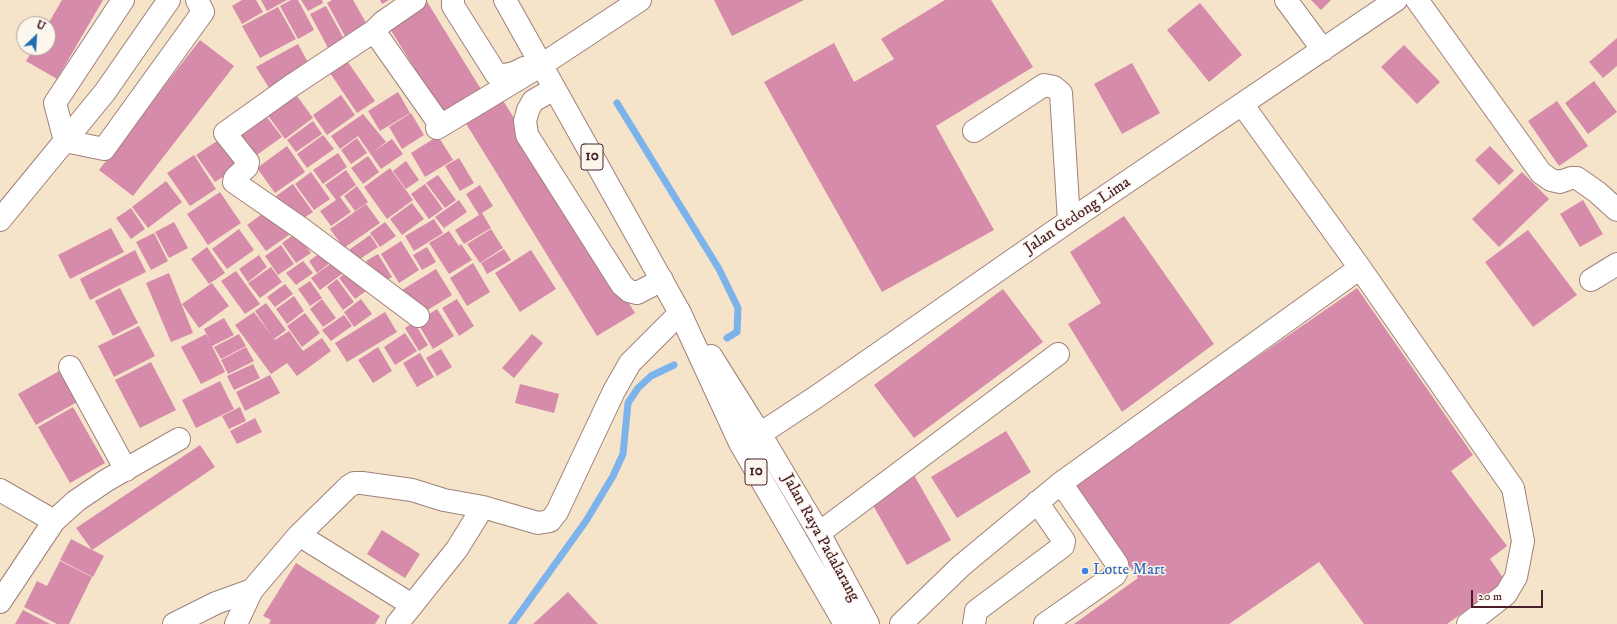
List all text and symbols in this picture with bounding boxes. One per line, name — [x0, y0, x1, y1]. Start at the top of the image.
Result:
north arrow — [16, 16, 56, 56]
text: U — [34, 18, 47, 34]
road number: 10 — [581, 144, 603, 170]
street label: Jalan Gedong Lima — [1021, 173, 1135, 259]
road number: 10 — [745, 459, 767, 485]
street label: Jalan Raya Padalarang — [777, 471, 863, 605]
place label: Lotte Mart — [1093, 561, 1165, 581]
marker: Lotte Mart — [1080, 566, 1090, 576]
scale bar — [1473, 582, 1545, 608]
text: 20 m — [1478, 589, 1502, 604]

